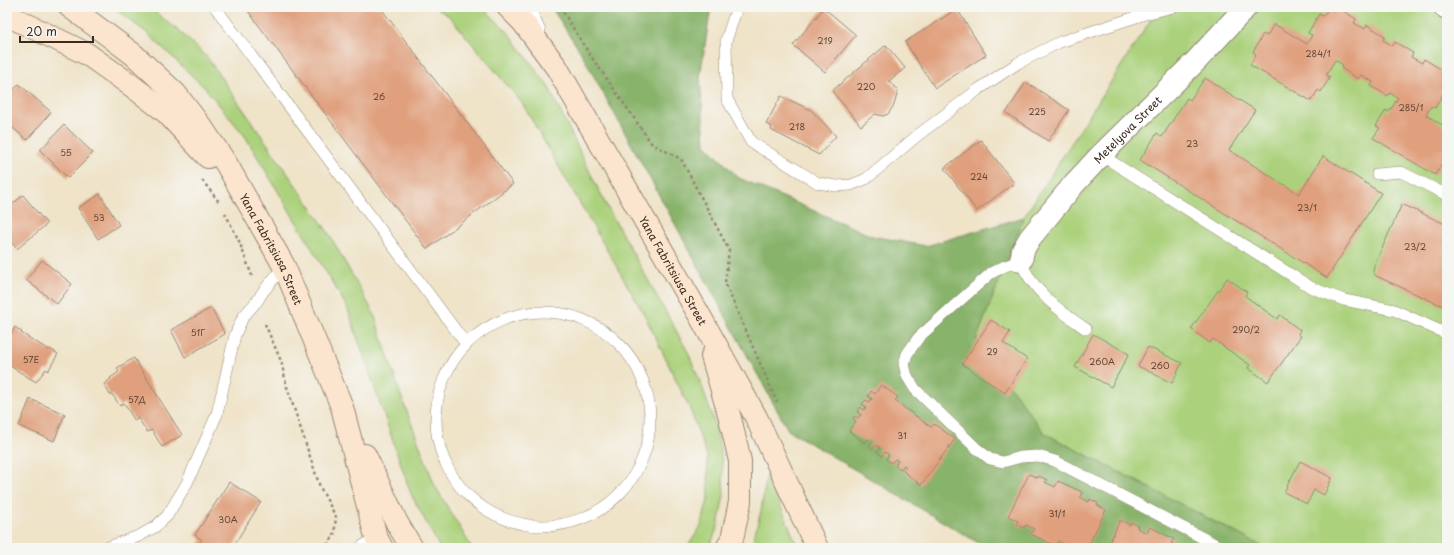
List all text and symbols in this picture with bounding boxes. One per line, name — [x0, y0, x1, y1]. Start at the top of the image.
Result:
scale bar — [20, 18, 93, 44]
text: 20 m — [26, 22, 57, 40]
house number: 219 — [817, 33, 833, 47]
house number: 284/1 — [1305, 46, 1331, 60]
house number: 220 — [857, 79, 876, 93]
house number: 26 — [373, 89, 385, 103]
street label: Metelyova Street — [1089, 91, 1165, 167]
house number: 285/1 — [1398, 100, 1424, 114]
house number: 225 — [1028, 104, 1046, 118]
house number: 218 — [789, 119, 805, 133]
house number: 23 — [1186, 136, 1198, 150]
house number: 55 — [60, 145, 72, 159]
house number: 224 — [970, 169, 988, 183]
street label: Yana Fabritsiusa Street — [236, 190, 308, 308]
house number: 23/1 — [1297, 200, 1317, 214]
house number: 53 — [93, 210, 105, 224]
street label: Yana Fabritsiusa Street — [635, 213, 712, 329]
house number: 23/2 — [1404, 239, 1426, 253]
house number: 290/2 — [1232, 322, 1260, 336]
house number: 51Г — [191, 325, 205, 339]
house number: 29 — [986, 344, 998, 358]
house number: 57Е — [23, 352, 40, 366]
house number: 260А — [1089, 354, 1115, 368]
house number: 260 — [1151, 358, 1170, 372]
house number: 57Д — [128, 392, 146, 406]
house number: 31 — [897, 428, 907, 442]
house number: 31/1 — [1048, 506, 1066, 520]
house number: 30А — [218, 512, 238, 526]

